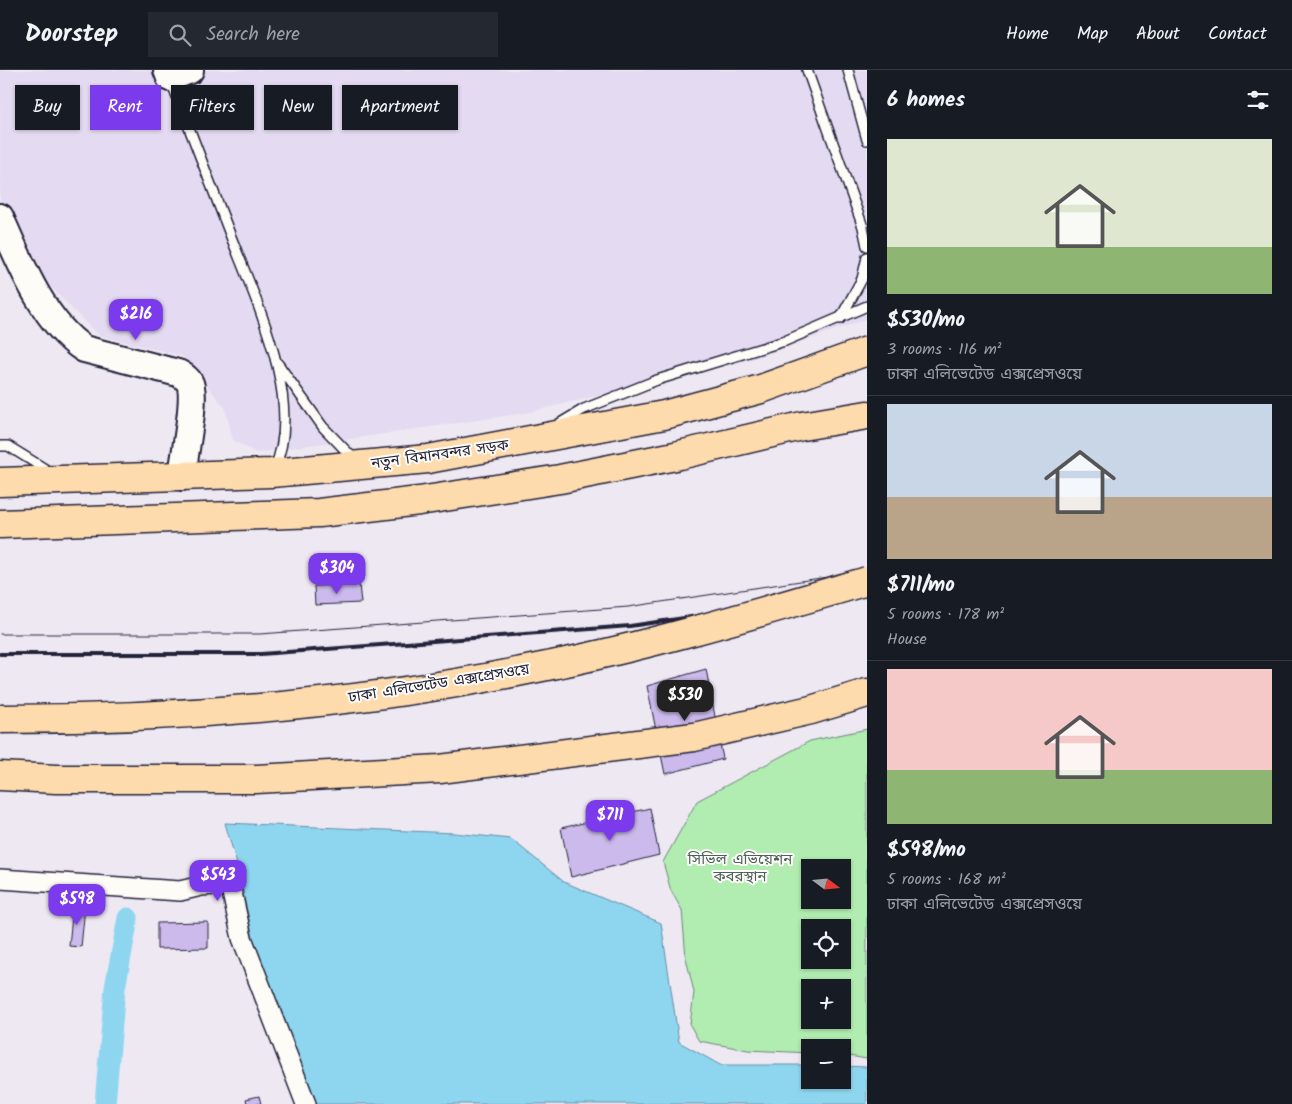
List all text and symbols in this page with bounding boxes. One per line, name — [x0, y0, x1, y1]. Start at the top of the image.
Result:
search box — [148, 12, 498, 57]
text: Doorstep — [25, 15, 118, 54]
text: Search here — [206, 20, 300, 50]
text: Home — [1006, 20, 1049, 49]
text: Map — [1077, 20, 1108, 49]
text: About — [1136, 20, 1180, 49]
text: Contact — [1208, 20, 1267, 49]
icon: search — [166, 21, 194, 49]
text: 6 homes — [887, 84, 965, 117]
chip: Buy — [15, 85, 80, 130]
chip: Rent — [90, 85, 161, 130]
chip: Filters — [171, 85, 254, 130]
chip: New — [264, 85, 332, 130]
chip: Apartment — [342, 85, 458, 130]
icon: filters — [1244, 86, 1272, 114]
icon: home — [1035, 171, 1125, 261]
pin: $216 — [106, 298, 166, 341]
text: $216 — [120, 302, 152, 327]
text: $530/mo — [887, 304, 965, 337]
text: 3 rooms · 116 m² — [887, 337, 1002, 362]
text: ঢাকা এলিভেটেড এক্সপ্রেসওয়ে — [887, 362, 1082, 387]
street label: নতুন বিমানবন্দর সড়ক — [369, 433, 511, 477]
icon: home — [1035, 437, 1125, 527]
pin: $304 — [307, 552, 367, 595]
text: $304 — [319, 556, 355, 581]
text: $711/mo — [887, 569, 955, 602]
text: 5 rooms · 178 m² — [887, 602, 1004, 627]
text: House — [887, 627, 927, 652]
street label: ঢাকা এলিভেটেড এক্সপ্রেসওয়ে — [346, 658, 532, 710]
pin: $530 — [655, 680, 715, 722]
text: $530 — [668, 683, 702, 708]
icon: home — [1035, 702, 1125, 792]
pin: $711 — [580, 800, 640, 842]
text: $711 — [597, 803, 623, 828]
text: $598/mo — [887, 834, 966, 867]
park label: সিভিল এভিয়েশন কবরস্থান — [687, 848, 793, 889]
north arrow — [801, 859, 851, 909]
map controls — [801, 859, 851, 1089]
pin: $543 — [188, 860, 248, 902]
text: $543 — [200, 863, 236, 888]
text: 5 rooms · 168 m² — [887, 867, 1006, 892]
pin: $598 — [47, 884, 107, 926]
text: $598 — [59, 887, 95, 912]
text: ঢাকা এলিভেটেড এক্সপ্রেসওয়ে — [887, 892, 1082, 917]
button: locate — [801, 919, 851, 969]
button: + — [801, 979, 851, 1029]
button: − — [801, 1039, 851, 1089]

